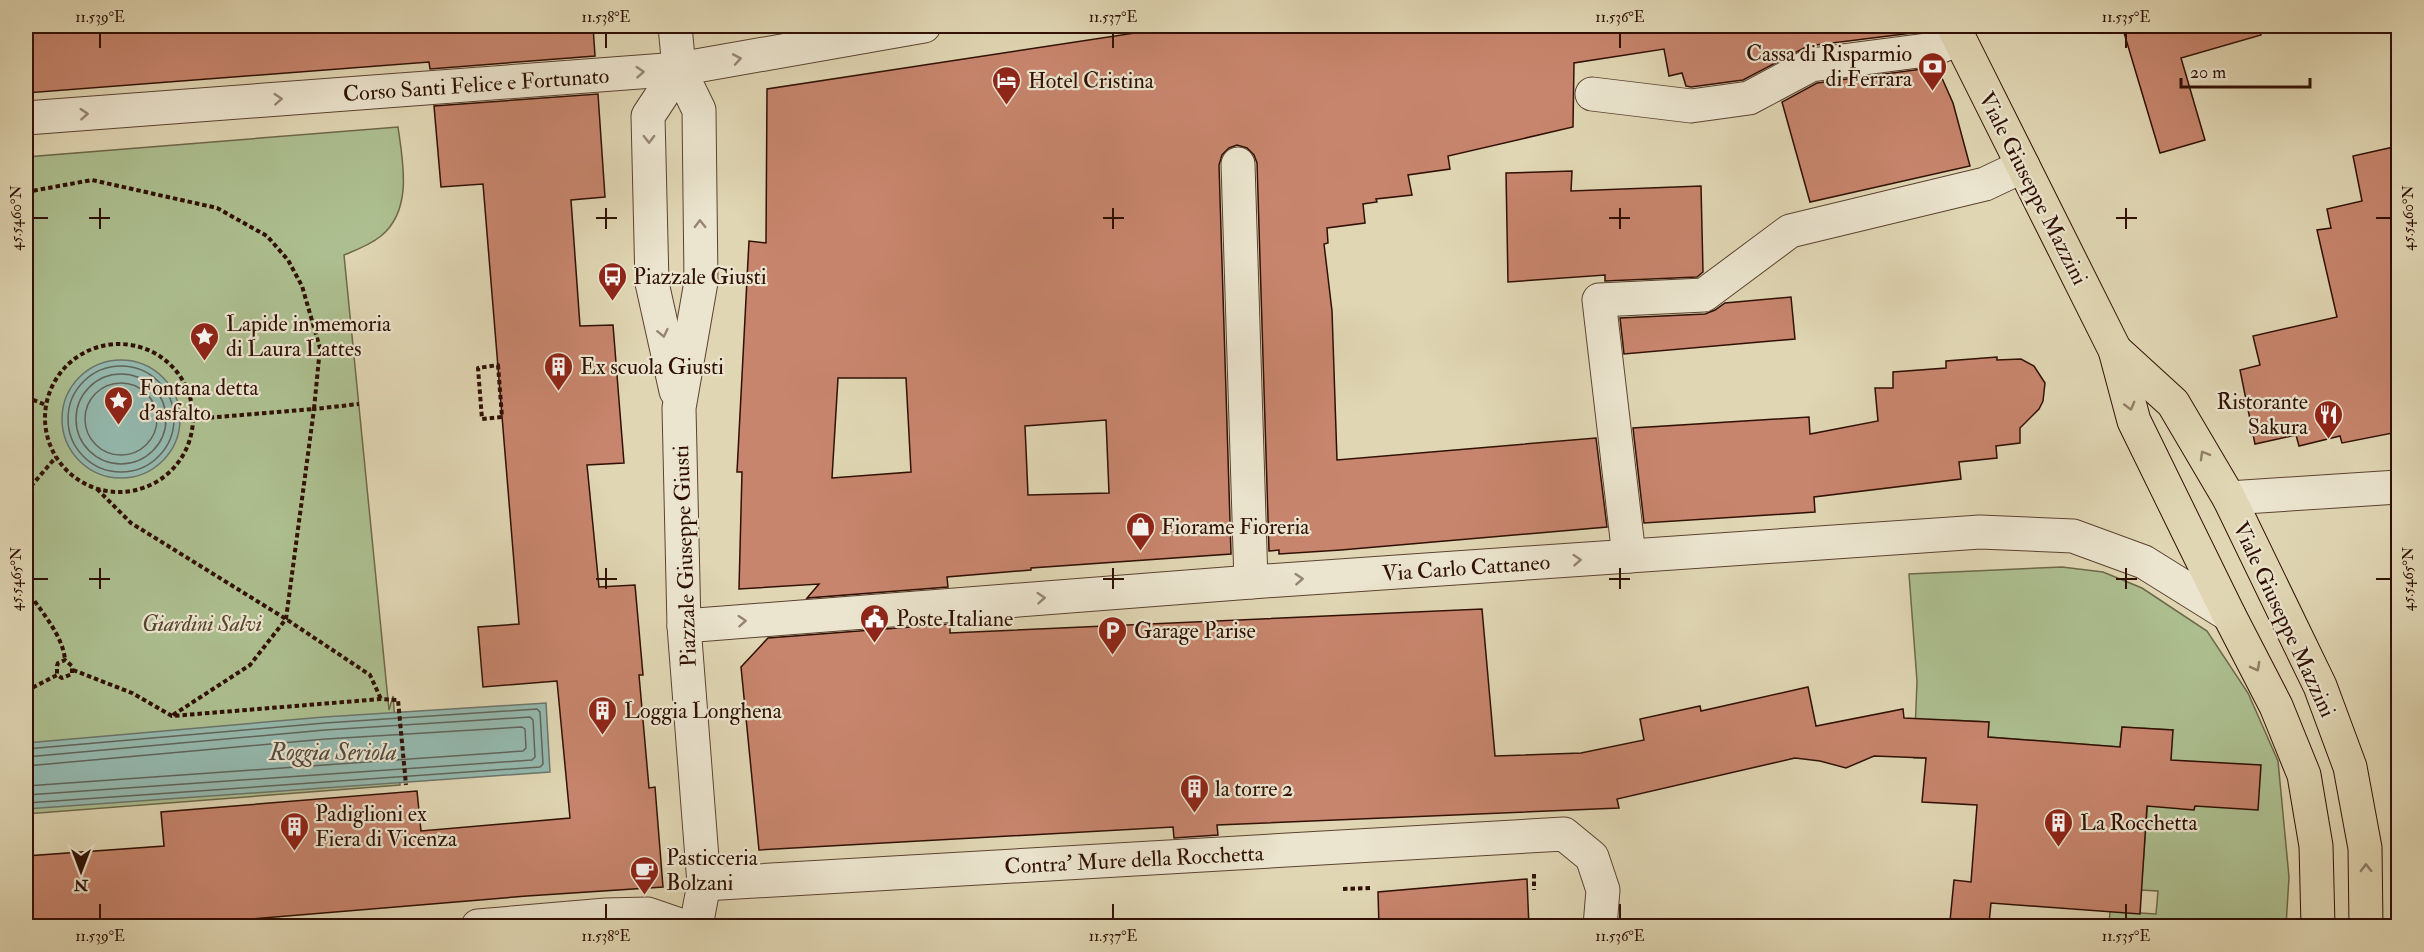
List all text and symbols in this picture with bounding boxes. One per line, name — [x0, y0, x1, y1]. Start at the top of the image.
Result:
text: 11.539°E — [75, 8, 125, 27]
text: 11.538°E — [582, 8, 631, 27]
text: 11.537°E — [1089, 8, 1138, 27]
text: 11.536°E — [1595, 8, 1645, 27]
text: 11.535°E — [2102, 8, 2150, 27]
place label: Cassa di Risparmio di Ferrara — [1746, 40, 1913, 93]
bank icon: Cassa di Risparmio di Ferrara — [1917, 50, 1949, 92]
scale bar — [2181, 51, 2310, 89]
one-way arrow — [732, 53, 742, 66]
text: 20 m — [2190, 61, 2226, 84]
street label: Corso Santi Felice e Fortunato — [342, 62, 610, 108]
hotel icon: Hotel Cristina — [991, 64, 1023, 106]
one-way arrow — [636, 66, 645, 79]
place label: Hotel Cristina — [1028, 67, 1155, 95]
street label: Viale Giuseppe Mazzini — [1971, 87, 2094, 290]
one-way arrow — [274, 93, 283, 106]
one-way arrow — [79, 108, 88, 121]
one-way arrow — [642, 135, 655, 144]
text: 45.5460°N — [7, 185, 26, 251]
text: 45.5460°N — [2399, 185, 2418, 251]
one-way arrow — [694, 219, 706, 228]
bus stop icon: Piazzale Giusti — [596, 260, 628, 302]
place label: Piazzale Giusti — [633, 263, 767, 291]
place label: Lapide in memoria di Laura Lattes — [226, 310, 392, 363]
place icon: Lapide in memoria di Laura Lattes — [189, 320, 221, 362]
one-way arrow — [656, 328, 669, 338]
building icon: Ex scuola Giusti — [543, 350, 575, 392]
place label: Ex scuola Giusti — [580, 353, 724, 381]
place label: Fontana detta d'asfalto — [139, 374, 260, 427]
place icon: Fontana detta d'asfalto — [102, 384, 134, 426]
place label: Ristorante Sakura — [2216, 388, 2309, 441]
restaurant icon: Ristorante Sakura — [2313, 398, 2345, 440]
one-way arrow — [2123, 401, 2136, 411]
street label: Piazzale Giuseppe Giusti — [667, 444, 704, 667]
one-way arrow — [2200, 451, 2211, 462]
shop icon: Fiorame Fioreria — [1124, 510, 1156, 552]
place label: Fiorame Fioreria — [1161, 513, 1310, 541]
street label: Viale Giuseppe Mazzini — [2226, 517, 2342, 722]
text: 45.5465°N — [7, 546, 26, 611]
text: 45.5465°N — [2399, 546, 2418, 611]
street label: Via Carlo Cattaneo — [1381, 548, 1551, 588]
one-way arrow — [1572, 554, 1582, 567]
one-way arrow — [1294, 572, 1303, 585]
one-way arrow — [1037, 592, 1046, 605]
public building icon: Poste Italiane — [859, 602, 891, 644]
place label: Poste Italiane — [896, 605, 1013, 633]
park label: Giardini Salvi — [142, 610, 262, 638]
parking icon: Garage Parise — [1097, 614, 1129, 656]
one-way arrow — [738, 615, 747, 628]
place label: Garage Parise — [1134, 617, 1256, 645]
one-way arrow — [2249, 660, 2260, 671]
building icon: Loggia Longhena — [587, 694, 619, 736]
place label: Loggia Longhena — [624, 697, 783, 725]
water label: Roggia Seriola — [268, 737, 397, 768]
building icon: la torre 2 — [1178, 772, 1210, 814]
place label: la torre 2 — [1215, 775, 1293, 803]
place label: Padiglioni ex Fiera di Vicenza — [315, 800, 458, 853]
building icon: La Rocchetta — [2043, 806, 2075, 848]
place label: La Rocchetta — [2080, 809, 2198, 837]
building icon: Padiglioni ex Fiera di Vicenza — [278, 810, 310, 852]
street label: Contra' Mure della Rocchetta — [1004, 839, 1265, 881]
north arrow — [51, 841, 111, 901]
place label: Pasticceria Bolzani — [666, 844, 759, 897]
cafe icon: Pasticceria Bolzani — [629, 854, 661, 896]
one-way arrow — [2360, 864, 2372, 873]
text: N — [73, 875, 89, 895]
text: 11.539°E — [75, 927, 125, 946]
text: 11.538°E — [582, 927, 631, 946]
text: 11.537°E — [1089, 927, 1138, 946]
text: 11.536°E — [1595, 927, 1645, 946]
text: 11.535°E — [2102, 927, 2150, 946]

